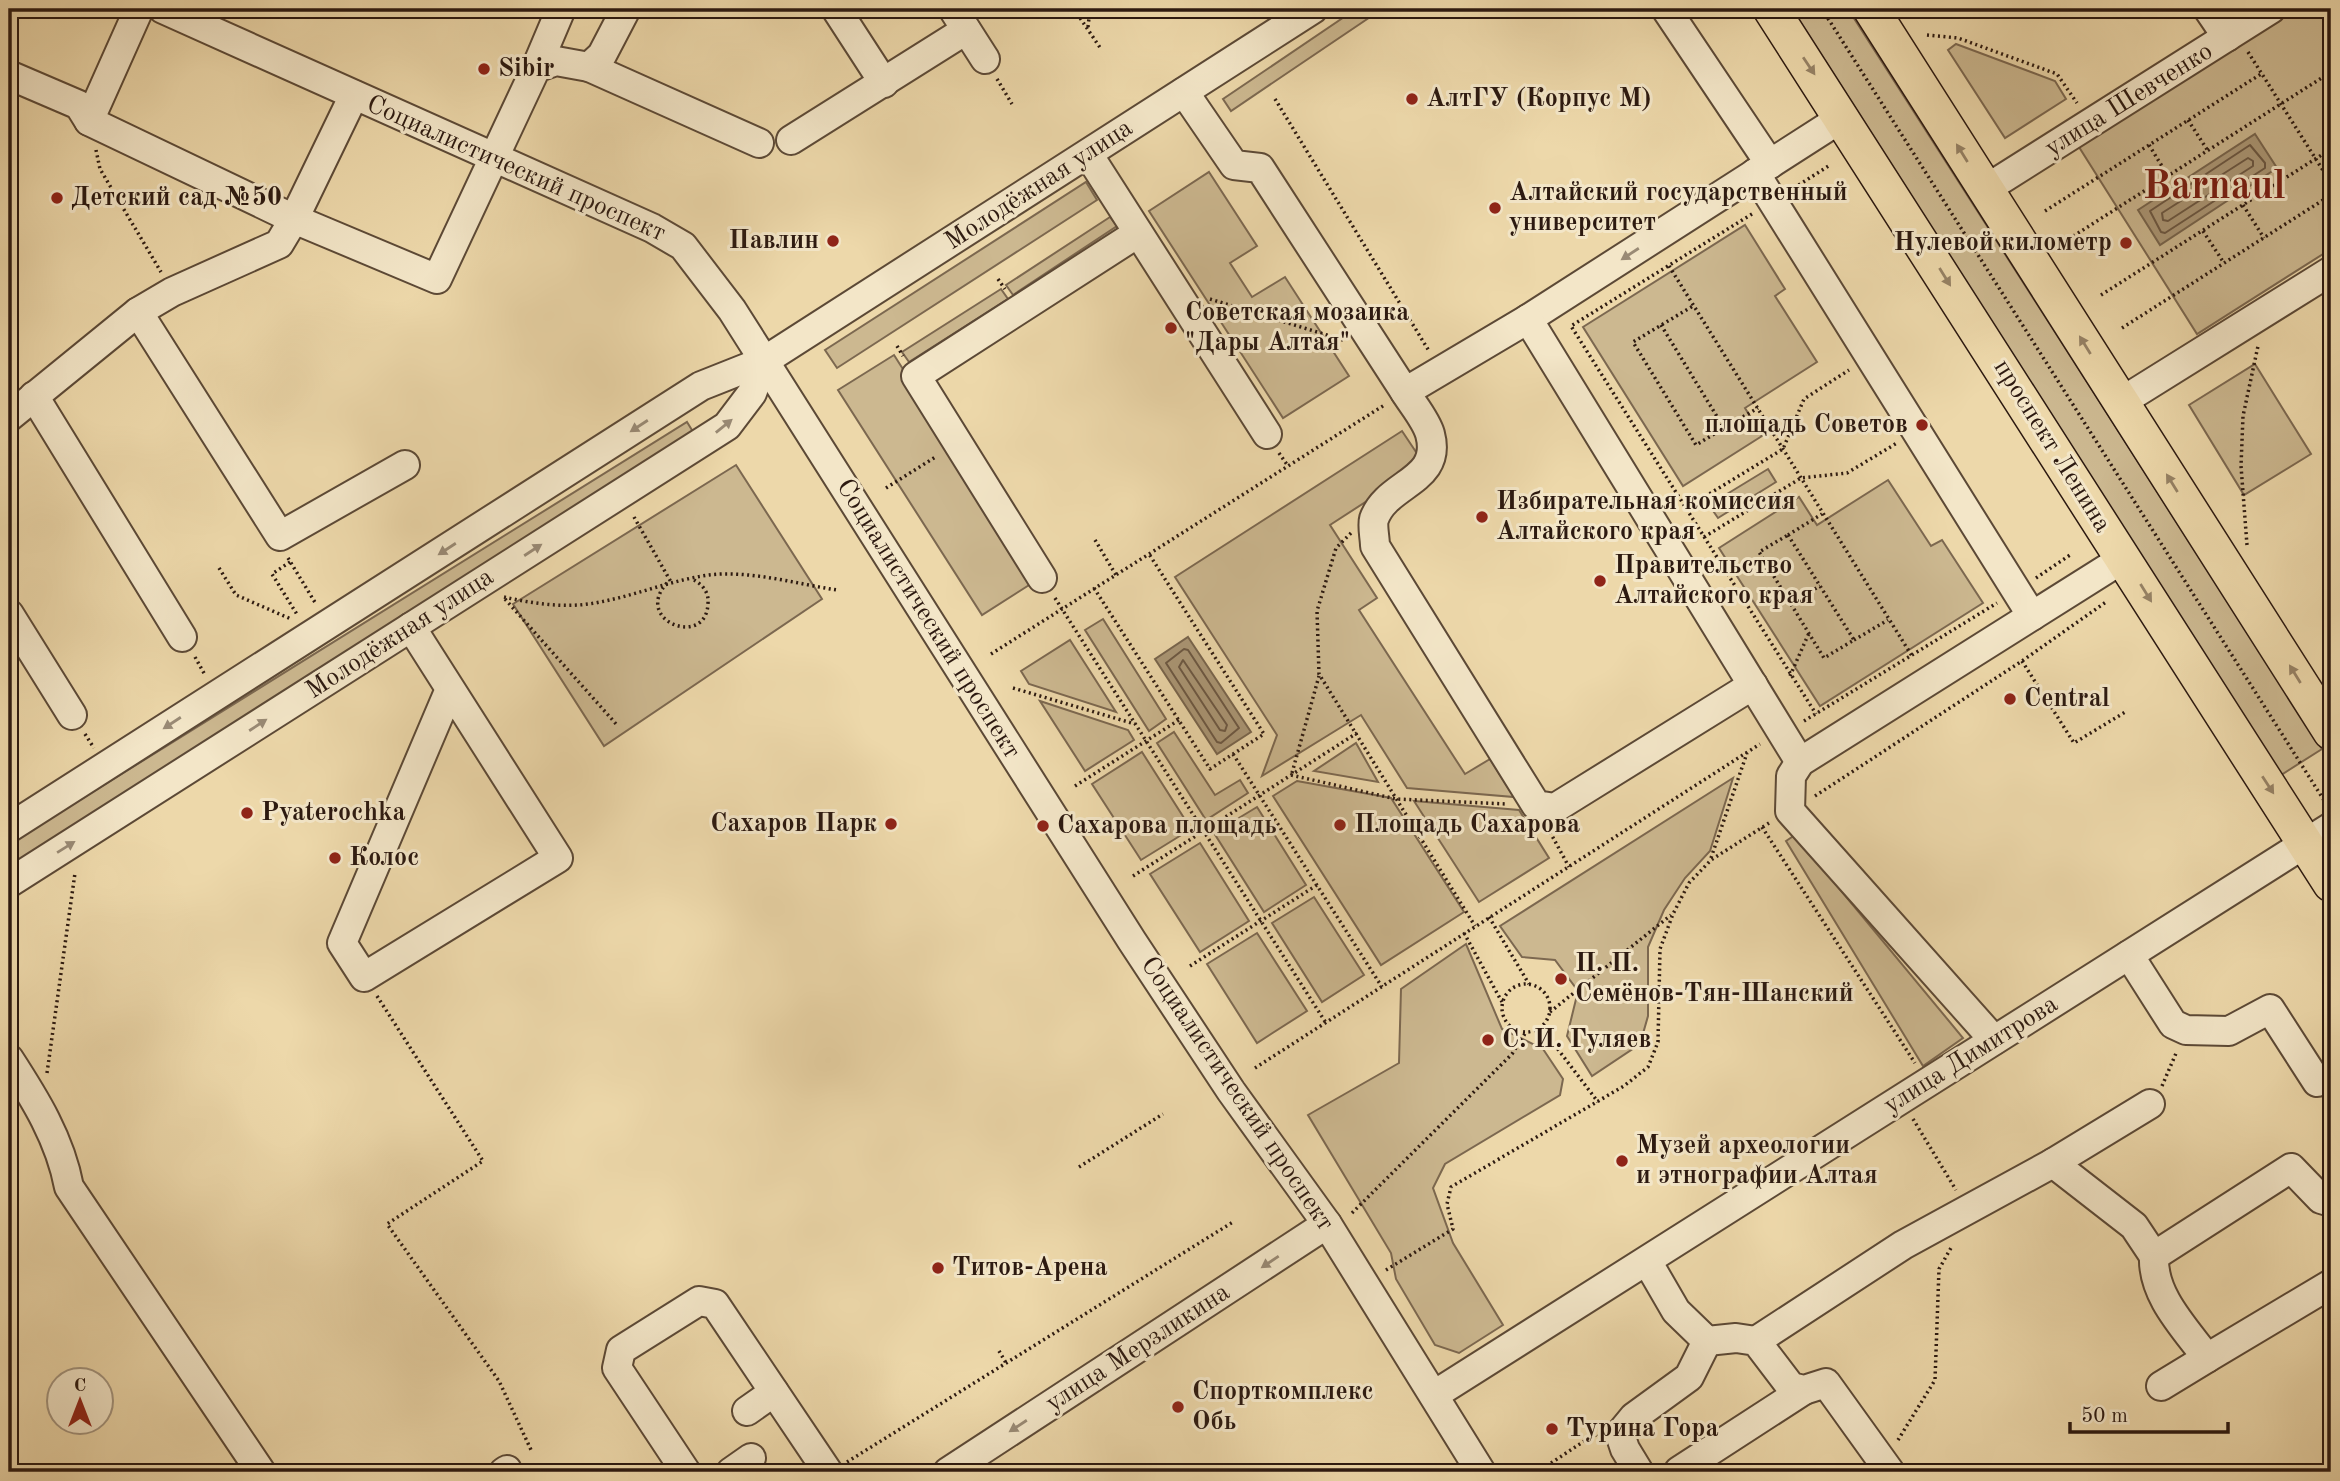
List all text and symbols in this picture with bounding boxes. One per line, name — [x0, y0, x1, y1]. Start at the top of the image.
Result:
street label: улица Шевченко — [2041, 38, 2217, 162]
place label: Sibir — [498, 56, 555, 82]
one-way arrow — [1802, 56, 1815, 75]
marker: Sibir — [476, 61, 492, 77]
place label: АлтГУ (Корпус М) — [1426, 86, 1651, 112]
street label: Социалистический проспект — [363, 91, 669, 247]
marker: АлтГУ (Корпус М) — [1404, 91, 1420, 107]
street label: Молодёжная улица — [941, 115, 1138, 255]
one-way arrow — [1956, 143, 1969, 162]
district label: Barnaul — [2143, 168, 2285, 208]
place label: Алтайский государственный университет — [1509, 180, 1848, 236]
place label: Детский сад №50 — [71, 185, 282, 211]
marker: Детский сад №50 — [49, 190, 65, 206]
marker: Алтайский государственный университет — [1487, 200, 1503, 216]
place label: Павлин — [729, 228, 819, 254]
place label: Нулевой километр — [1893, 230, 2112, 256]
marker: Павлин — [825, 233, 841, 249]
marker: Нулевой километр — [2118, 235, 2134, 251]
one-way arrow — [1620, 247, 1639, 260]
one-way arrow — [1939, 268, 1952, 287]
place label: Советская мозаика "Дары Алтая" — [1185, 300, 1409, 356]
marker: Советская мозаика "Дары Алтая" — [1163, 320, 1179, 336]
one-way arrow — [2078, 335, 2091, 354]
street label: проспект Ленина — [1988, 355, 2116, 537]
place label: площадь Советов — [1704, 412, 1908, 438]
marker: площадь Советов — [1914, 417, 1930, 433]
one-way arrow — [714, 419, 732, 434]
one-way arrow — [629, 420, 648, 433]
one-way arrow — [2166, 473, 2179, 492]
street label: Социалистический проспект — [831, 475, 1025, 763]
place label: Избирательная комиссия Алтайского края — [1496, 489, 1796, 545]
marker: Избирательная комиссия Алтайского края — [1474, 509, 1490, 525]
one-way arrow — [437, 542, 456, 555]
one-way arrow — [523, 543, 542, 556]
place label: Правительство Алтайского края — [1614, 553, 1813, 609]
street label: Молодёжная улица — [302, 564, 499, 704]
marker: Правительство Алтайского края — [1592, 573, 1608, 589]
one-way arrow — [2140, 584, 2153, 603]
one-way arrow — [2288, 665, 2301, 684]
place label: Central — [2024, 686, 2110, 712]
marker: Central — [2002, 691, 2018, 707]
one-way arrow — [163, 717, 182, 730]
one-way arrow — [249, 718, 268, 731]
one-way arrow — [2262, 776, 2275, 795]
place label: Pyaterochka — [261, 800, 406, 826]
marker: Pyaterochka — [239, 805, 255, 821]
place label: Сахаров Парк — [710, 811, 877, 837]
place label: Площадь Сахарова — [1354, 812, 1580, 838]
place label: Сахарова площадь — [1057, 813, 1277, 839]
marker: Сахаров Парк — [883, 816, 899, 832]
marker: Площадь Сахарова — [1332, 817, 1348, 833]
marker: Сахарова площадь — [1035, 818, 1051, 834]
one-way arrow — [57, 840, 76, 853]
place label: Колос — [349, 845, 419, 871]
marker: Колос — [327, 850, 343, 866]
place label: П. П. Семёнов-Тян-Шанский — [1575, 951, 1854, 1007]
street label: Социалистический проспект — [1136, 952, 1338, 1236]
marker: П. П. Семёнов-Тян-Шанский — [1553, 971, 1569, 987]
street label: улица Димитрова — [1879, 991, 2063, 1119]
place label: С. И. Гуляев — [1502, 1027, 1651, 1053]
marker: С. И. Гуляев — [1480, 1032, 1496, 1048]
place label: Музей археологии и этнографии Алтая — [1636, 1133, 1878, 1190]
marker: Музей археологии и этнографии Алтая — [1614, 1153, 1630, 1169]
place label: Титов-Арена — [952, 1255, 1108, 1281]
one-way arrow — [1261, 1255, 1280, 1268]
marker: Титов-Арена — [930, 1260, 946, 1276]
street label: улица Мерзликина — [1041, 1279, 1235, 1417]
north arrow — [46, 1366, 116, 1436]
text: С — [74, 1377, 86, 1396]
place label: Спорткомплекс Обь — [1192, 1379, 1374, 1435]
scale bar — [2070, 1390, 2228, 1434]
marker: Спорткомплекс Обь — [1170, 1399, 1186, 1415]
text: 50 m — [2081, 1406, 2128, 1427]
place label: Турина Гора — [1566, 1416, 1719, 1442]
one-way arrow — [1009, 1420, 1028, 1433]
marker: Турина Гора — [1544, 1421, 1560, 1437]

